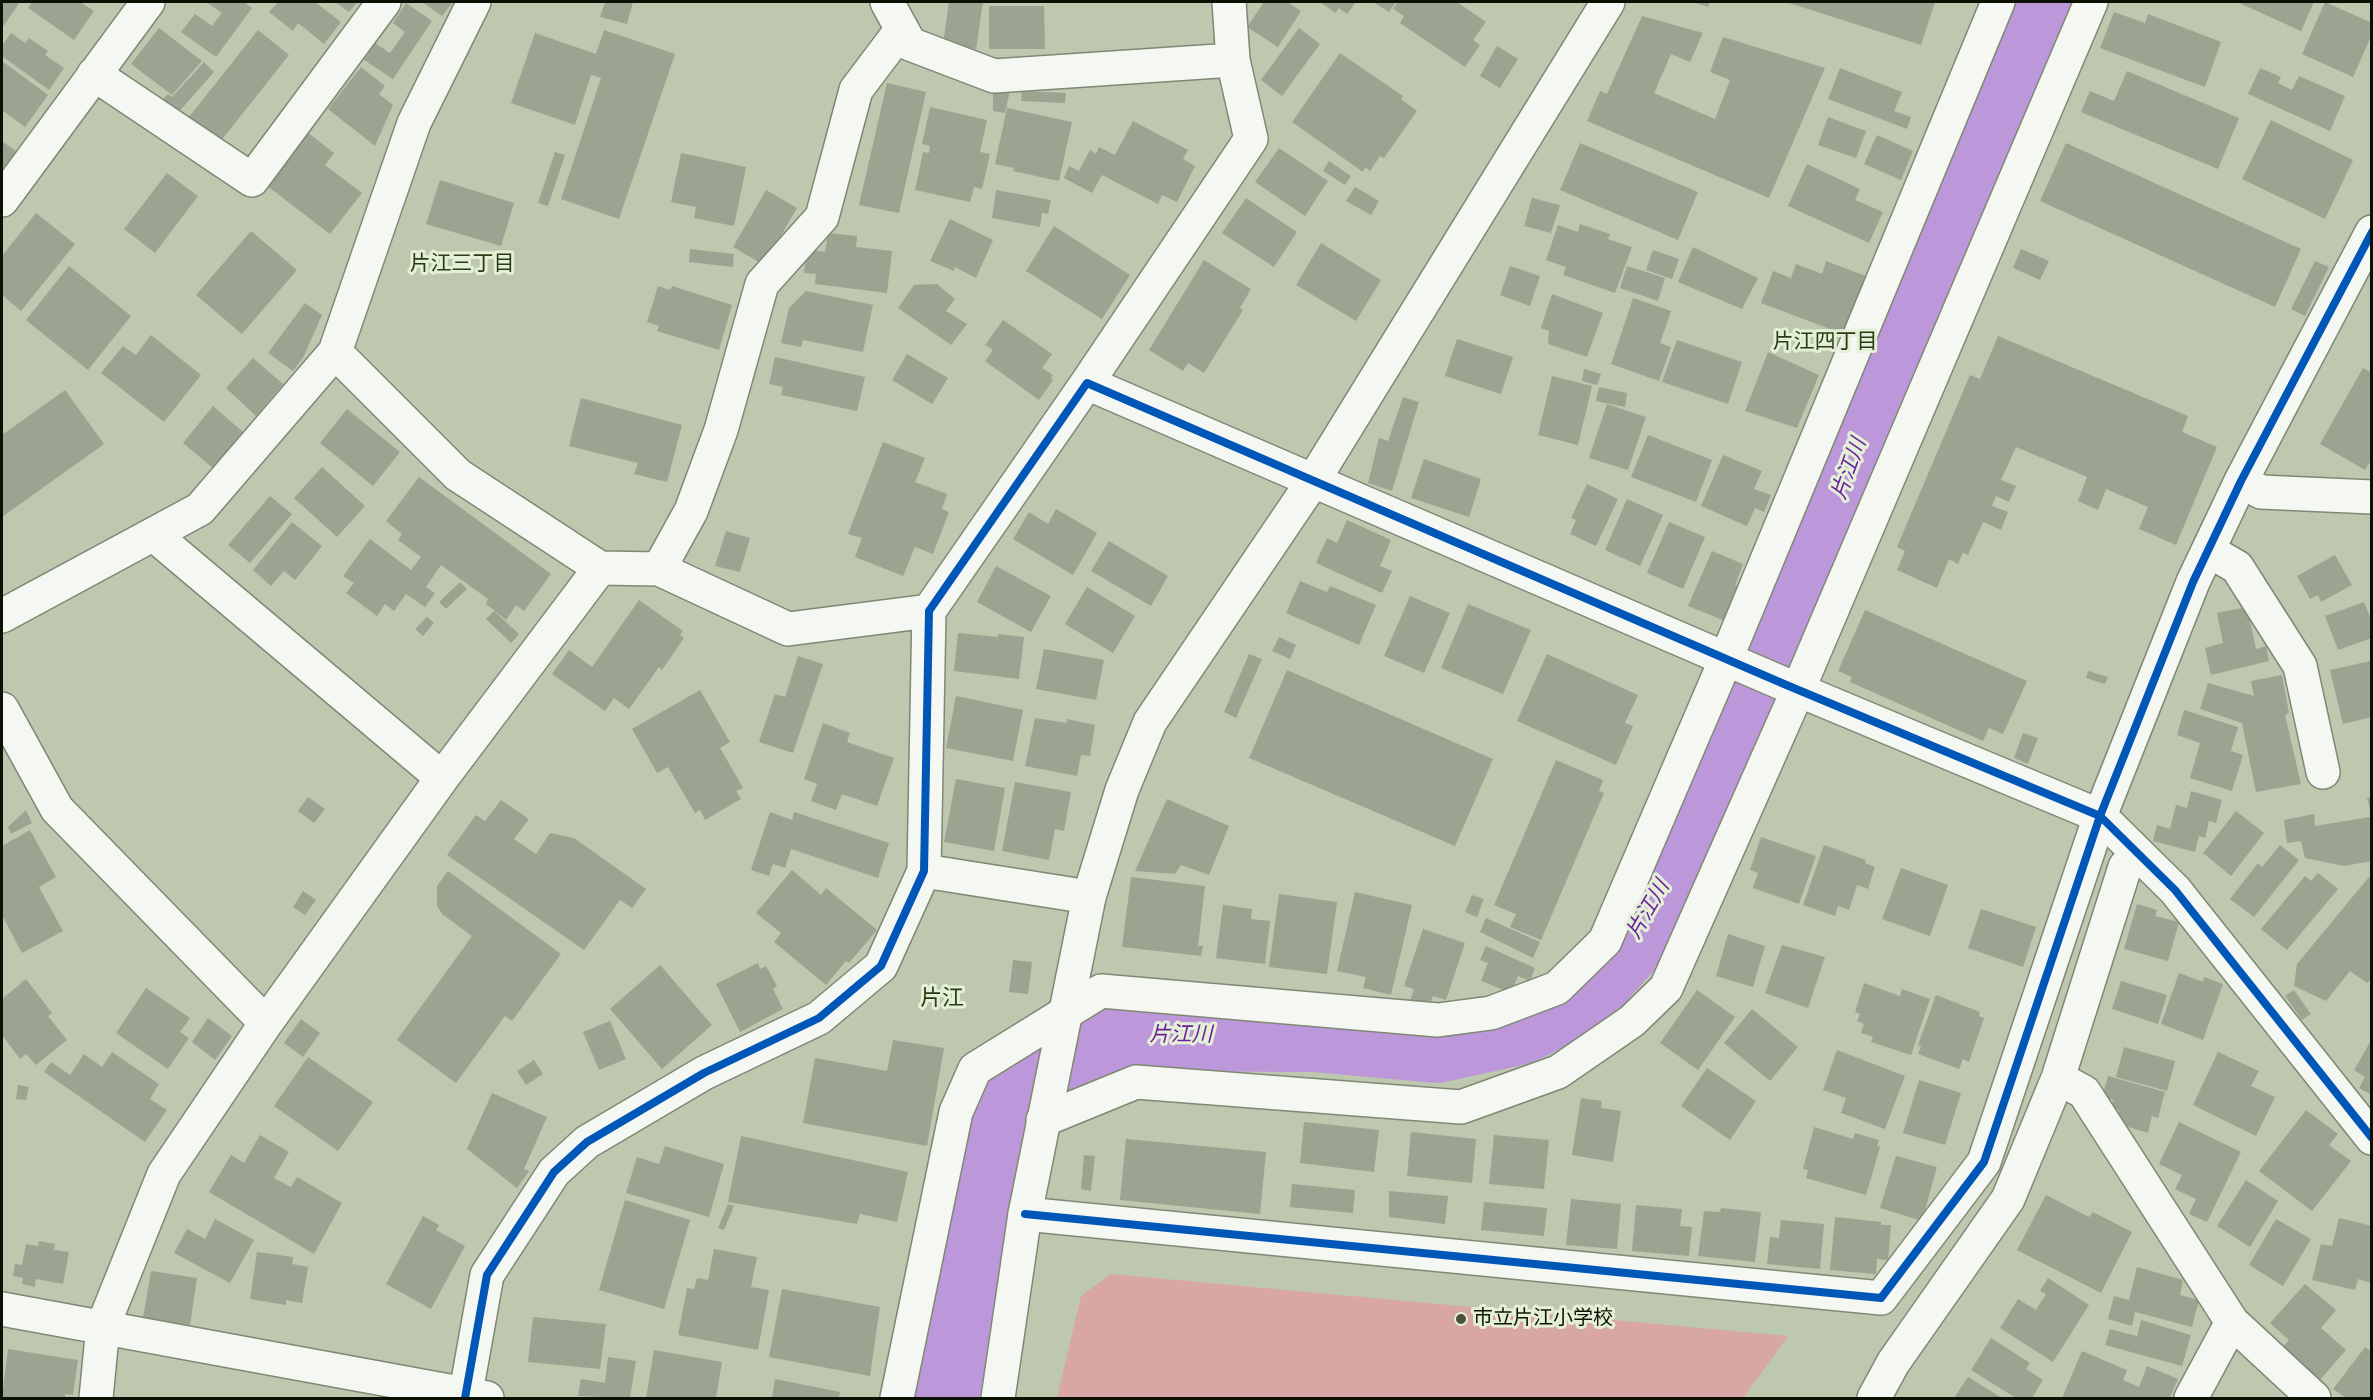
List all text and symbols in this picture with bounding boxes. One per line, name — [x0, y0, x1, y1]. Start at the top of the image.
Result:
district label: 片江三丁目 — [410, 252, 514, 278]
district label: 片江四丁目 — [1773, 330, 1877, 356]
water label: 片江川 — [1827, 435, 1873, 503]
water label: 片江川 — [1622, 876, 1676, 944]
district label: 片江 — [920, 986, 964, 1012]
water label: 片江川 — [1150, 1023, 1212, 1049]
place label: 市立片江小学校 — [1473, 1307, 1613, 1331]
marker: 市立片江小学校 — [1454, 1312, 1468, 1326]

